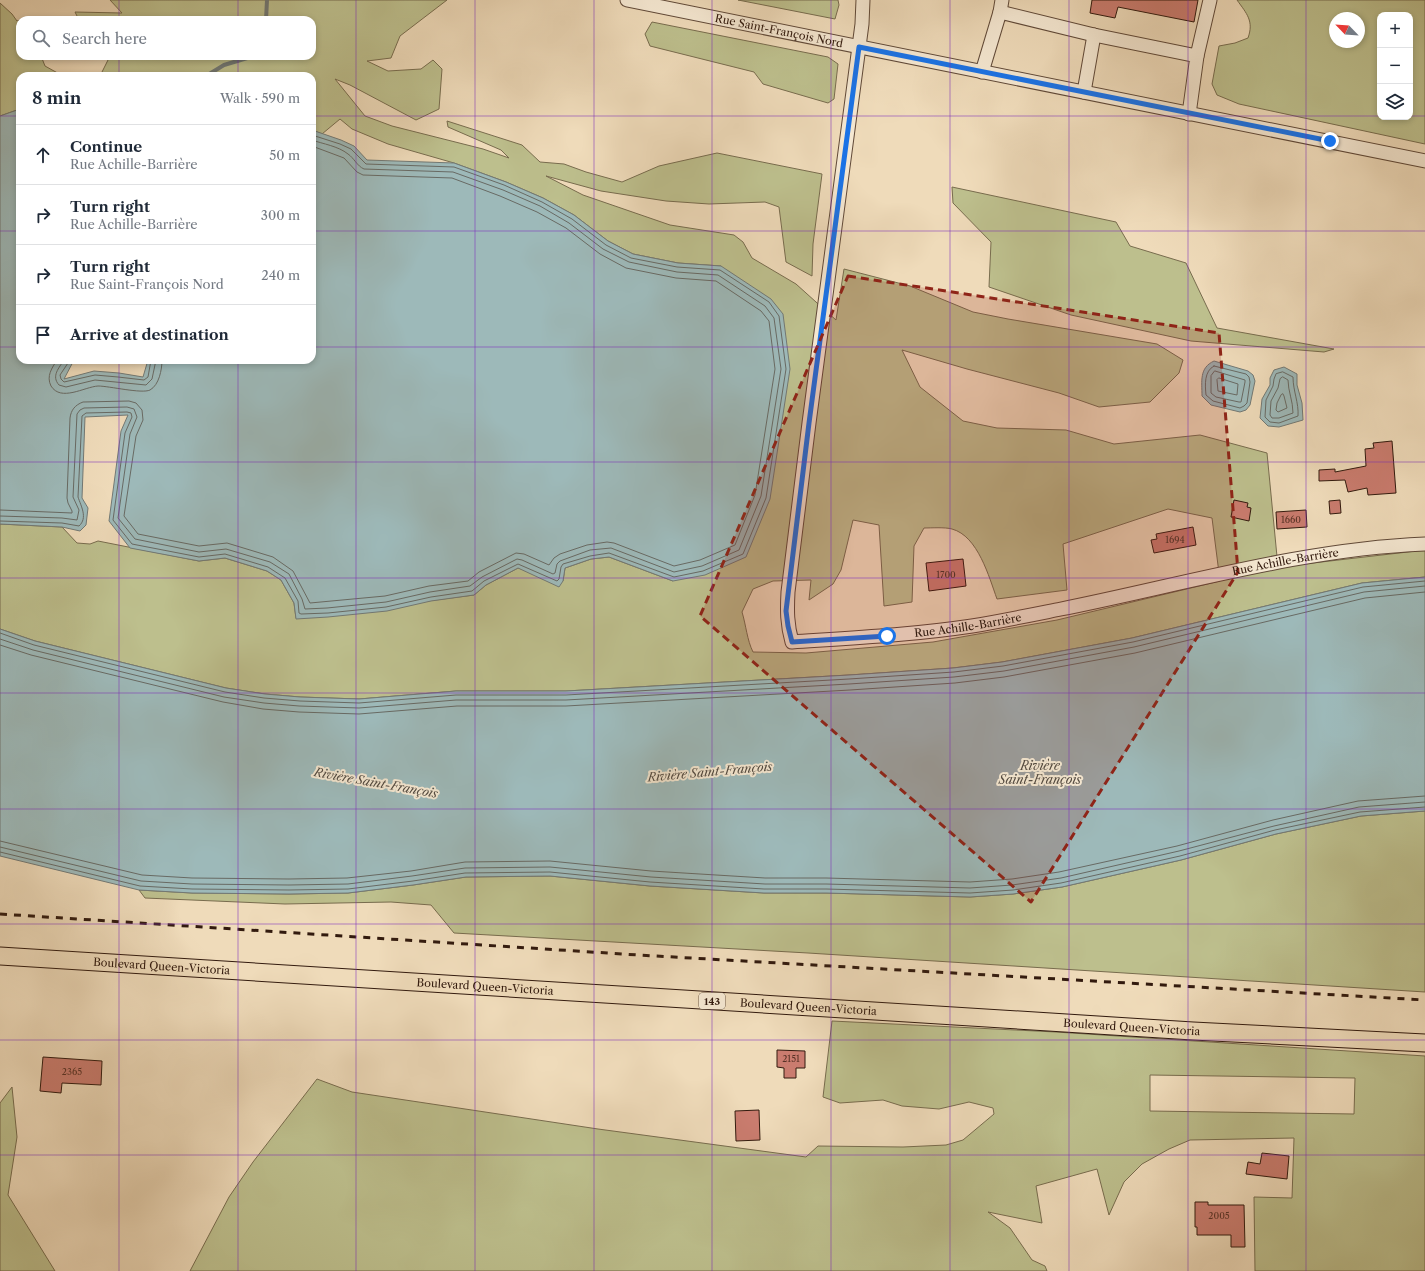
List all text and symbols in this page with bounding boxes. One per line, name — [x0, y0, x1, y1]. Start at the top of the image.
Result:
street label: Rue Saint-François Nord — [714, 11, 844, 50]
north arrow — [1329, 12, 1365, 48]
map controls — [1377, 12, 1413, 120]
button: + — [1377, 12, 1413, 48]
search box — [16, 16, 316, 60]
icon: search — [30, 27, 52, 49]
text: Search here — [62, 29, 147, 48]
button: − — [1377, 48, 1413, 84]
button: layers — [1377, 84, 1413, 120]
text: 8 min — [32, 88, 81, 108]
text: Walk · 590 m — [220, 90, 300, 106]
route end — [1321, 132, 1339, 150]
text: Continue — [70, 137, 142, 156]
icon: ahead — [32, 144, 54, 166]
text: 50 m — [269, 147, 300, 163]
text: Rue Achille-Barrière — [70, 156, 198, 172]
text: Turn right — [70, 197, 150, 216]
icon: right — [32, 204, 54, 226]
text: 300 m — [261, 207, 300, 223]
text: Rue Achille-Barrière — [70, 216, 198, 232]
text: Turn right — [70, 257, 150, 276]
icon: right — [32, 264, 54, 286]
text: 240 m — [261, 267, 300, 283]
text: Rue Saint-François Nord — [70, 276, 224, 292]
icon: arrive — [32, 324, 54, 346]
text: Arrive at destination — [70, 325, 229, 344]
house number: 1660 — [1281, 514, 1301, 525]
house number: 1694 — [1165, 534, 1185, 545]
street label: Rue Achille-Barrière — [1231, 545, 1340, 578]
house number: 1700 — [936, 569, 956, 580]
street label: Rue Achille-Barrière — [914, 610, 1023, 640]
route start — [878, 627, 896, 645]
water label: Rivière Saint-François — [998, 758, 1082, 787]
water label: Rivière Saint-François — [646, 759, 774, 785]
water label: Rivière Saint-François — [312, 764, 440, 801]
street label: Boulevard Queen-Victoria — [93, 955, 231, 977]
street label: Boulevard Queen-Victoria — [416, 975, 554, 998]
road number: 143 — [699, 993, 725, 1009]
street label: Boulevard Queen-Victoria — [739, 996, 878, 1018]
street label: Boulevard Queen-Victoria — [1063, 1016, 1201, 1038]
house number: 2151 — [782, 1053, 800, 1064]
house number: 2365 — [62, 1066, 82, 1077]
house number: 2005 — [1208, 1210, 1230, 1221]

